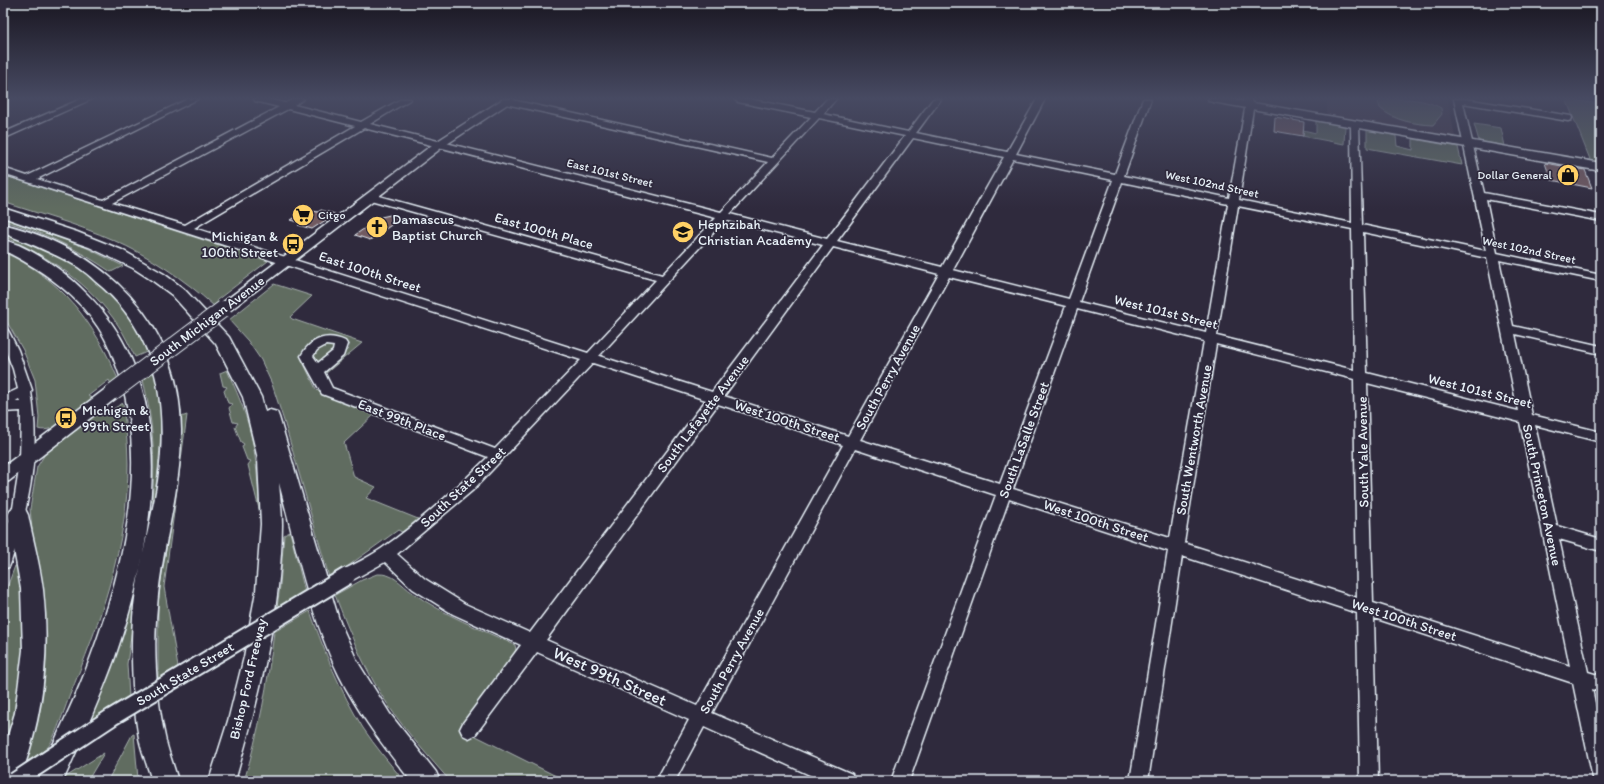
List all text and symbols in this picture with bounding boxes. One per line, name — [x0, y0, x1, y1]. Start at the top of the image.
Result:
street label: East 101st Street — [565, 156, 655, 191]
shop icon: Dollar General — [1555, 162, 1581, 188]
street label: West 102nd Street — [1164, 167, 1261, 201]
place label: Dollar General — [1477, 168, 1553, 182]
supermarket icon: Citgo — [290, 202, 316, 228]
place label: Citgo — [318, 208, 346, 222]
street label: East 100th Place — [493, 209, 596, 253]
place label: Damascus Baptist Church — [392, 211, 483, 244]
church icon: Damascus Baptist Church — [364, 214, 390, 240]
place label: Hephzibah Christian Academy — [698, 216, 812, 249]
school or university icon: Hephzibah Christian Academy — [670, 219, 696, 245]
place label: Michigan & 100th Street — [201, 228, 278, 261]
bus stop icon: Michigan & 100th Street — [280, 231, 306, 257]
street label: West 102nd Street — [1481, 233, 1578, 267]
street label: East 100th Street — [317, 247, 423, 297]
street label: South Michigan Avenue — [146, 272, 268, 370]
street label: West 101st Street — [1112, 291, 1220, 333]
street label: South Perry Avenue — [852, 321, 924, 433]
street label: South Lafayette Avenue — [653, 352, 753, 476]
street label: South Wentworth Avenue — [1172, 363, 1216, 517]
street label: West 101st Street — [1426, 370, 1534, 412]
street label: South LaSalle Street — [995, 379, 1053, 501]
street label: East 99th Place — [356, 395, 449, 445]
street label: West 100th Street — [732, 396, 842, 446]
street label: South Yale Avenue — [1354, 396, 1372, 508]
place label: Michigan & 99th Street — [82, 402, 149, 435]
bus stop icon: Michigan & 99th Street — [53, 405, 79, 431]
street label: South Princeton Avenue — [1519, 423, 1565, 568]
street label: South State Street — [417, 443, 509, 531]
street label: West 100th Street — [1041, 496, 1151, 546]
street label: West 100th Street — [1349, 595, 1459, 645]
street label: South Perry Avenue — [696, 605, 768, 717]
street label: Bishop Ford Freeway — [226, 616, 270, 741]
street label: South State Street — [133, 638, 237, 710]
street label: West 99th Street — [550, 642, 670, 710]

